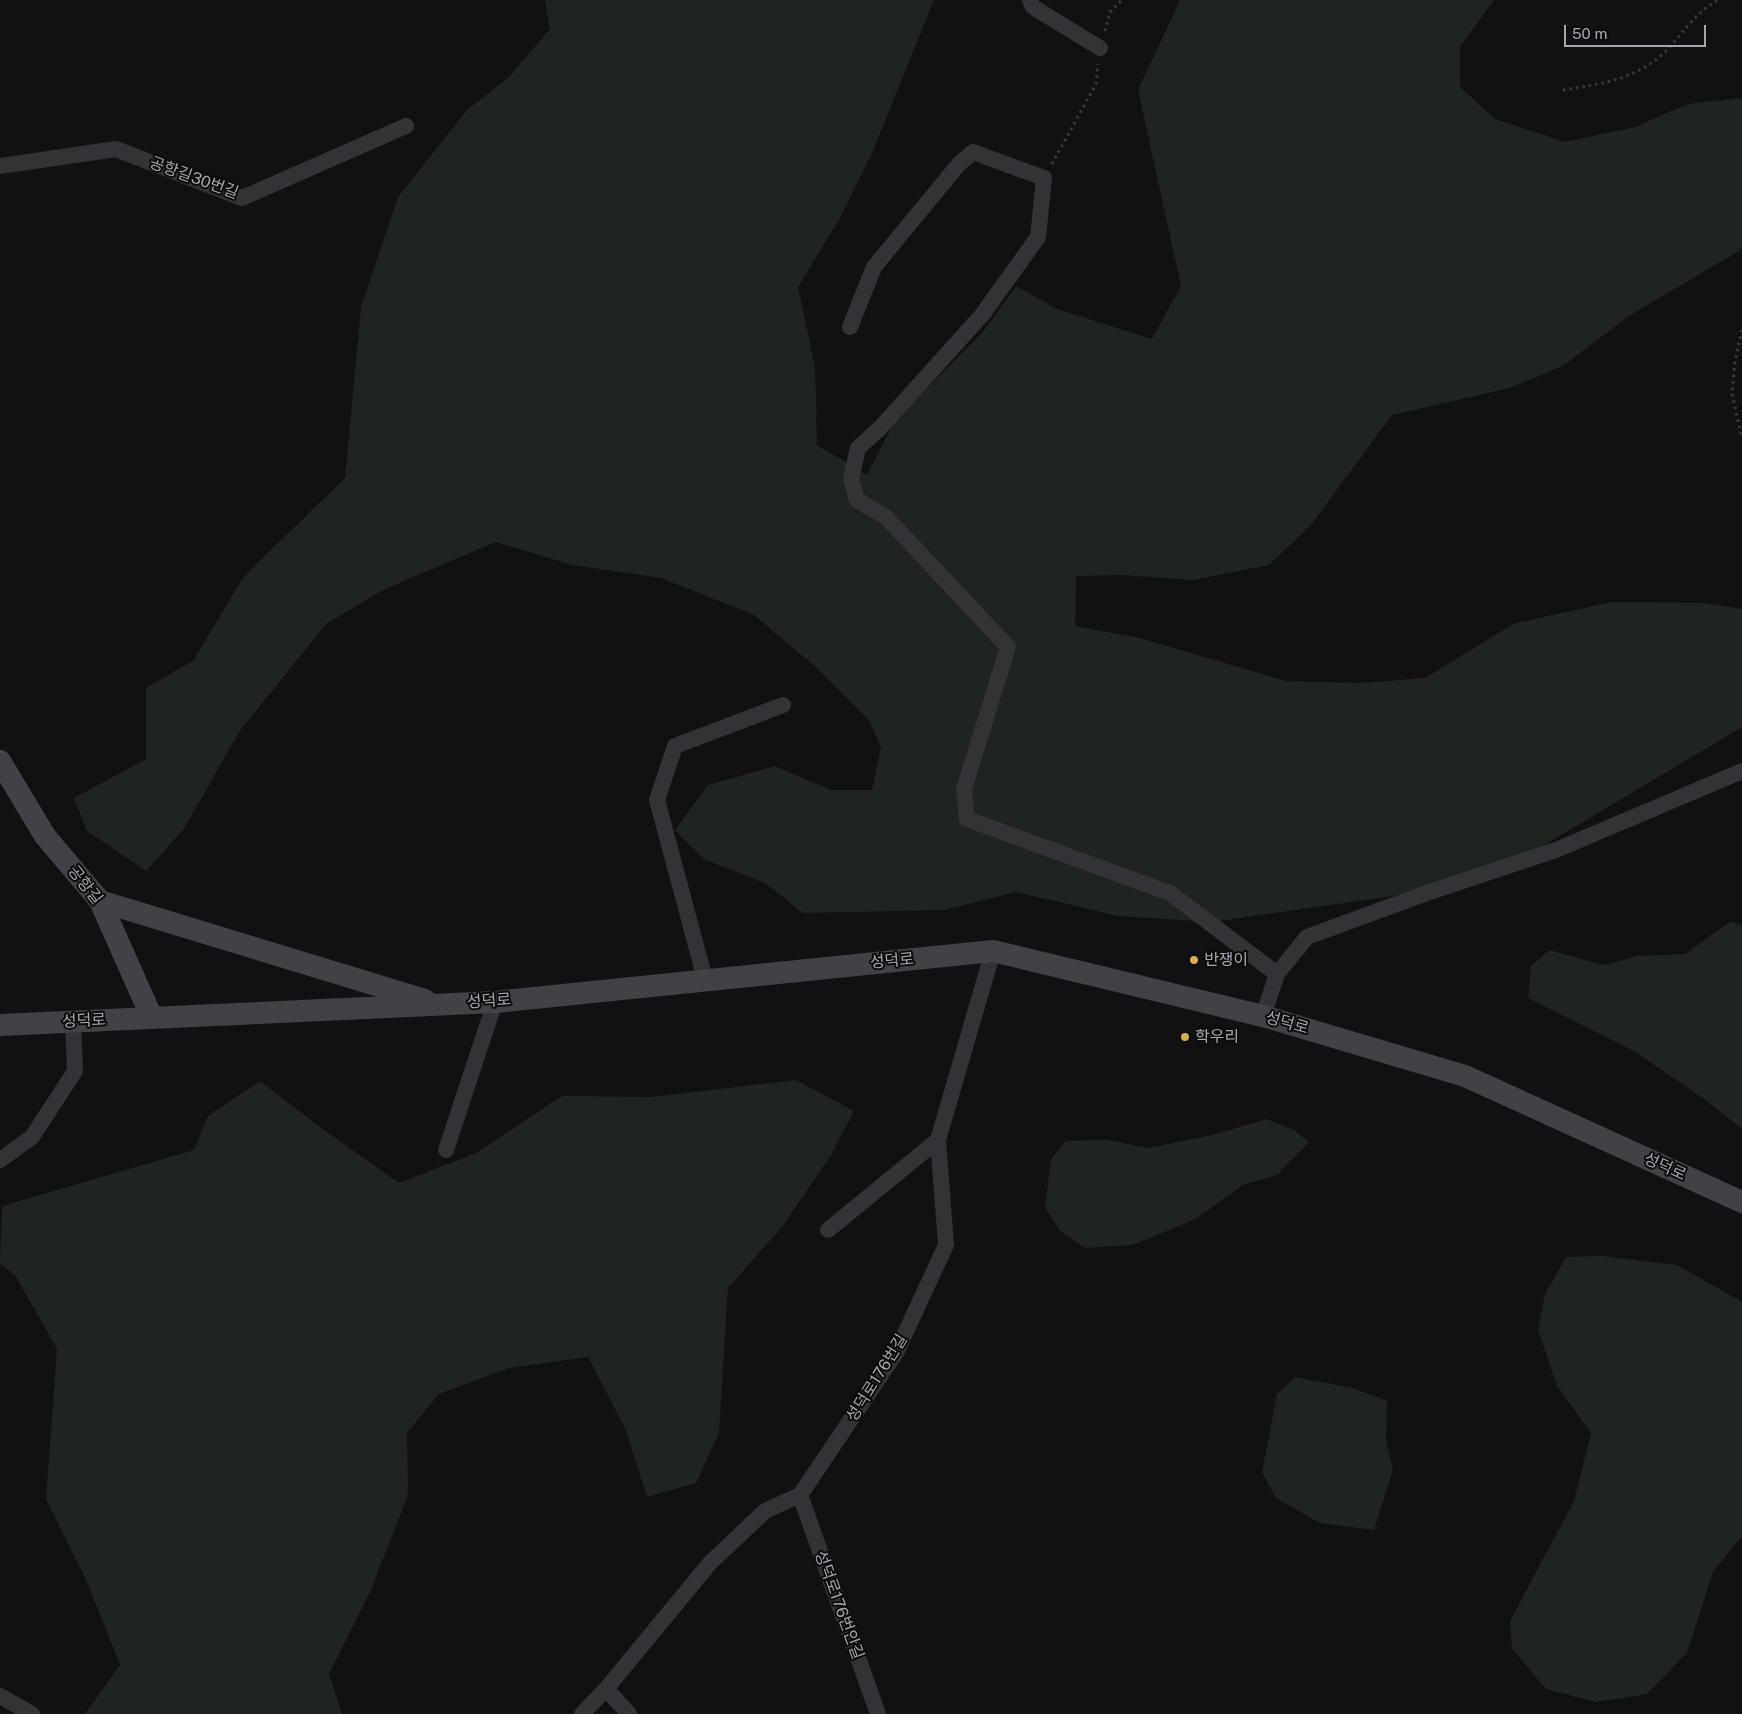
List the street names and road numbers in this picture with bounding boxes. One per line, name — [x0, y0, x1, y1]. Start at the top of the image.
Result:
street label: 공항길30번길 — [147, 153, 241, 203]
street label: 공항길 — [64, 862, 106, 908]
street label: 성덕로 — [869, 950, 915, 972]
street label: 성덕로 — [466, 990, 512, 1012]
street label: 성덕로 — [1263, 1008, 1311, 1038]
street label: 성덕로 — [61, 1010, 107, 1032]
street label: 성덕로 — [1641, 1149, 1689, 1185]
street label: 성덕로176번길 — [843, 1331, 911, 1425]
street label: 성덕로176번안길 — [810, 1548, 868, 1662]

